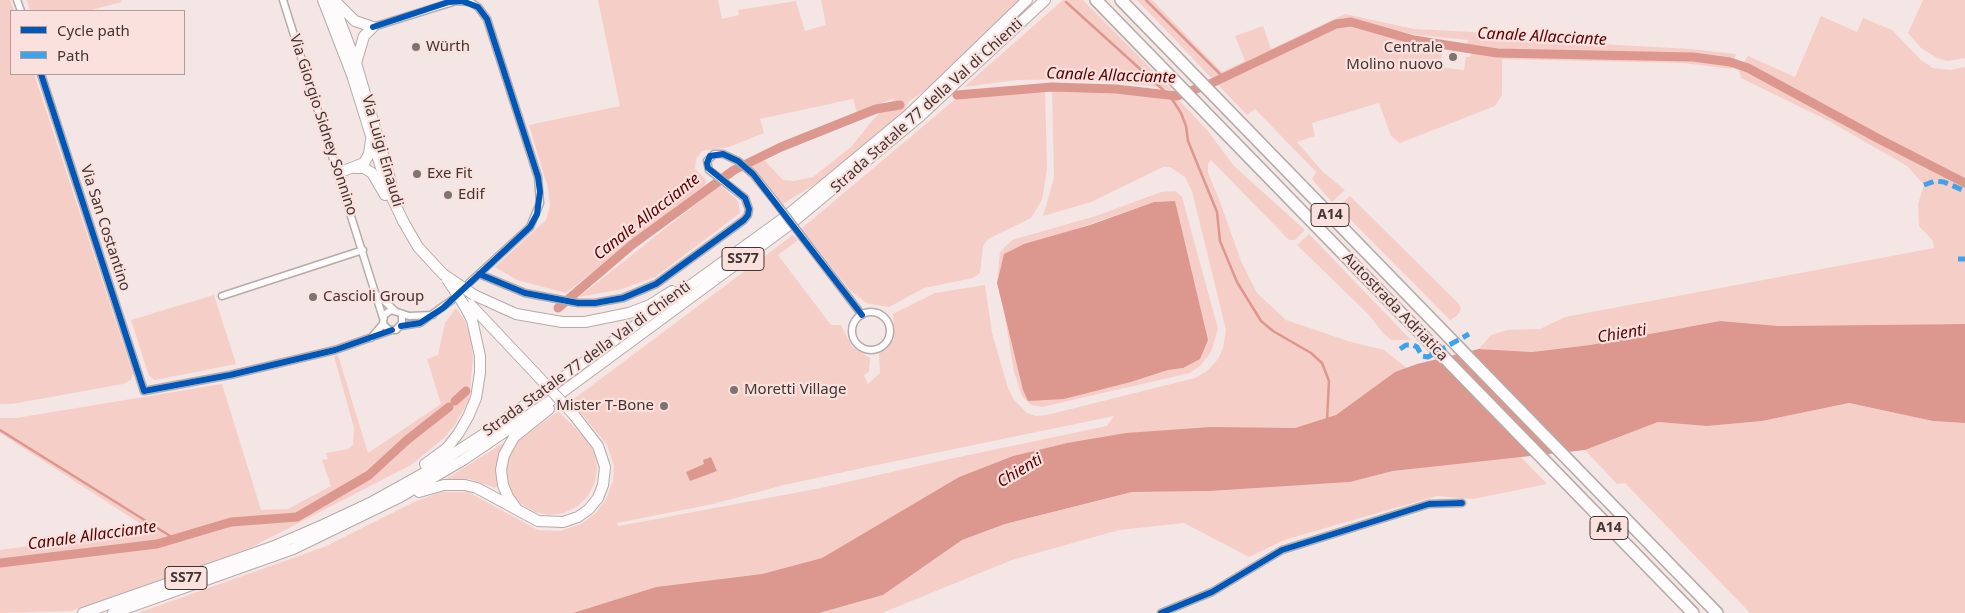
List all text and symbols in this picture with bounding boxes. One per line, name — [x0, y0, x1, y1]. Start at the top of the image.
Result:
legend — [10, 10, 185, 75]
street label: Strada Statale 77 della Val di Chienti — [827, 15, 1027, 197]
text: Cycle path — [57, 20, 130, 40]
water label: Canale Allacciante — [1477, 24, 1607, 50]
street label: Via Giorgio Sidney Sonnino — [285, 32, 361, 218]
place label: Würth — [426, 38, 470, 56]
place label: Centrale Molino nuovo — [1346, 39, 1443, 74]
marker: Würth — [410, 41, 422, 53]
text: Path — [57, 45, 89, 65]
marker: Centrale Molino nuovo — [1447, 51, 1459, 63]
water label: Canale Allacciante — [1046, 64, 1176, 88]
street label: Via Luigi Einaudi — [357, 93, 407, 209]
street label: Via San Costantino — [76, 163, 134, 293]
place label: Exe Fit — [427, 165, 472, 183]
marker: Exe Fit — [411, 168, 423, 180]
water label: Canale Allacciante — [590, 170, 704, 264]
place label: Edif — [458, 186, 485, 204]
marker: Edif — [442, 189, 454, 201]
road number: A14 — [1311, 204, 1349, 226]
road number: SS77 — [722, 248, 764, 270]
street label: Autostrada Adriatica — [1339, 249, 1451, 365]
street label: Strada Statale 77 della Val di Chienti — [480, 278, 694, 440]
place label: Cascioli Group — [323, 288, 424, 306]
marker: Cascioli Group — [307, 291, 319, 303]
water label: Chienti — [1596, 321, 1648, 347]
place label: Moretti Village — [744, 381, 846, 399]
marker: Moretti Village — [728, 384, 740, 396]
place label: Mister T-Bone — [556, 397, 654, 415]
marker: Mister T-Bone — [658, 400, 670, 412]
water label: Chienti — [994, 450, 1046, 492]
road number: A14 — [1590, 516, 1628, 540]
water label: Canale Allacciante — [26, 517, 158, 555]
road number: SS77 — [165, 566, 207, 590]

